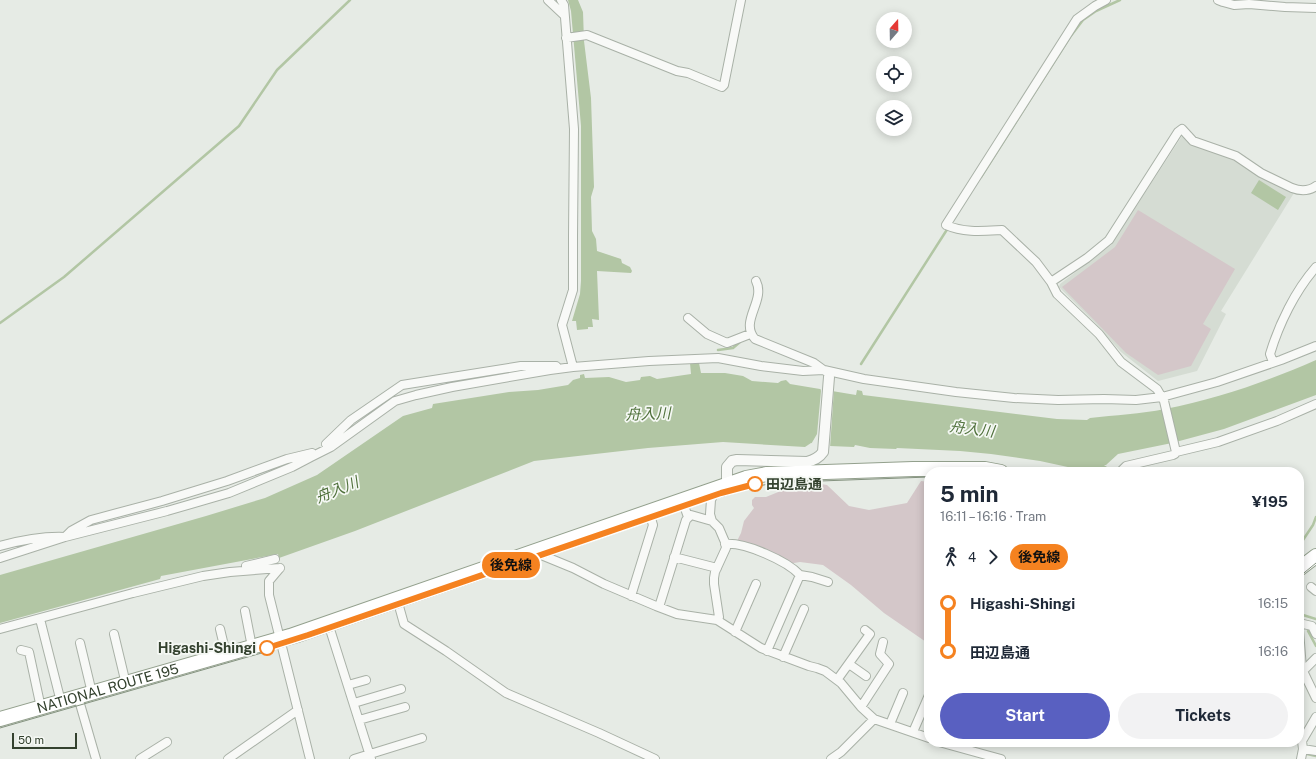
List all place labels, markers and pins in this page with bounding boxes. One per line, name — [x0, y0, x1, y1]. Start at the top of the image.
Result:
marker: 田辺島通 — [747, 476, 763, 492]
place label: 田辺島通 — [766, 476, 822, 492]
place label: Higashi-Shingi — [158, 640, 256, 656]
marker: Higashi-Shingi — [259, 640, 275, 656]

